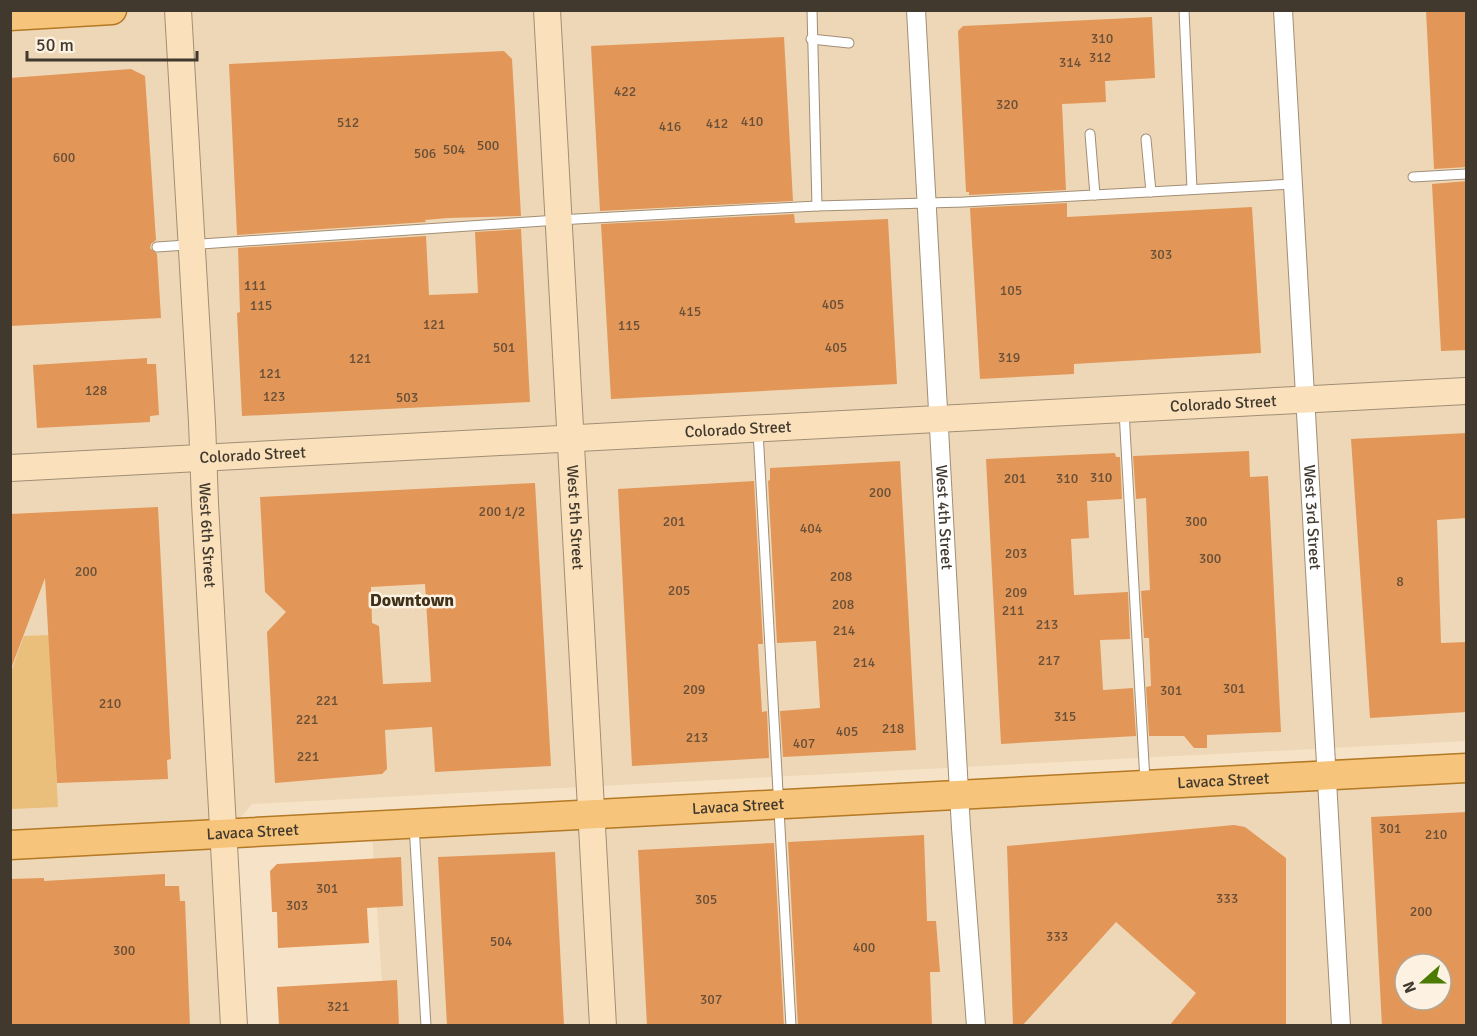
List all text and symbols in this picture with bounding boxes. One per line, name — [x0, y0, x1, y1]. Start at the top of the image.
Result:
scale bar — [27, 24, 196, 62]
house number: 310 — [1091, 30, 1113, 47]
text: 50 m — [36, 34, 74, 56]
house number: 312 — [1089, 49, 1111, 66]
house number: 314 — [1059, 54, 1082, 71]
house number: 422 — [614, 83, 636, 100]
house number: 320 — [996, 96, 1018, 113]
house number: 410 — [741, 113, 763, 130]
house number: 512 — [337, 114, 359, 131]
house number: 412 — [706, 115, 728, 132]
house number: 416 — [659, 118, 681, 135]
house number: 500 — [477, 137, 499, 154]
house number: 504 — [443, 141, 466, 158]
house number: 506 — [414, 145, 436, 162]
house number: 600 — [53, 149, 75, 166]
house number: 303 — [1150, 246, 1172, 263]
house number: 111 — [244, 277, 266, 294]
house number: 105 — [1000, 282, 1022, 299]
house number: 405 — [822, 296, 844, 313]
house number: 115 — [250, 297, 272, 314]
house number: 415 — [679, 303, 701, 320]
house number: 121 — [423, 316, 445, 333]
house number: 115 — [618, 317, 640, 334]
house number: 501 — [493, 339, 515, 356]
house number: 405 — [825, 339, 847, 356]
house number: 319 — [998, 349, 1020, 366]
house number: 121 — [349, 350, 371, 367]
house number: 121 — [259, 365, 281, 382]
house number: 128 — [85, 382, 107, 399]
house number: 123 — [263, 388, 285, 405]
house number: 503 — [396, 389, 418, 406]
street label: Colorado Street — [1170, 391, 1277, 417]
street label: Colorado Street — [684, 417, 792, 442]
street label: Colorado Street — [199, 442, 307, 468]
street label: West 5th Street — [562, 464, 588, 571]
street label: West 4th Street — [931, 464, 957, 571]
street label: West 3rd Street — [1299, 464, 1325, 571]
house number: 310 — [1090, 469, 1112, 486]
house number: 201 — [1004, 470, 1026, 487]
house number: 310 — [1056, 470, 1078, 487]
street label: West 6th Street — [194, 482, 220, 589]
house number: 200 — [869, 484, 891, 501]
house number: 200 1/2 — [479, 503, 525, 520]
house number: 201 — [663, 513, 685, 530]
house number: 300 — [1185, 513, 1207, 530]
house number: 404 — [800, 520, 823, 537]
house number: 203 — [1005, 545, 1027, 562]
house number: 300 — [1199, 550, 1221, 567]
house number: 200 — [75, 563, 97, 580]
house number: 208 — [830, 568, 852, 585]
house number: 8 — [1396, 573, 1404, 590]
house number: 205 — [668, 582, 690, 599]
house number: 209 — [1005, 584, 1027, 601]
district label: Downtown — [370, 589, 454, 611]
house number: 208 — [832, 596, 854, 613]
house number: 211 — [1002, 602, 1024, 619]
house number: 213 — [1036, 616, 1058, 633]
house number: 214 — [833, 622, 856, 639]
house number: 217 — [1038, 652, 1060, 669]
house number: 214 — [853, 654, 876, 671]
house number: 301 — [1223, 680, 1245, 697]
house number: 209 — [683, 681, 705, 698]
house number: 301 — [1160, 682, 1182, 699]
house number: 221 — [316, 692, 338, 709]
house number: 210 — [99, 695, 121, 712]
house number: 315 — [1054, 708, 1076, 725]
house number: 221 — [296, 711, 318, 728]
house number: 218 — [882, 720, 904, 737]
house number: 405 — [836, 723, 858, 740]
house number: 213 — [686, 729, 708, 746]
house number: 407 — [793, 735, 815, 752]
house number: 221 — [297, 748, 319, 765]
street label: Lavaca Street — [1177, 768, 1270, 793]
street label: Lavaca Street — [691, 794, 785, 819]
street label: Lavaca Street — [206, 820, 300, 845]
house number: 301 — [1379, 820, 1401, 837]
house number: 210 — [1425, 826, 1447, 843]
house number: 301 — [316, 880, 338, 897]
house number: 333 — [1216, 890, 1238, 907]
house number: 305 — [695, 891, 717, 908]
house number: 303 — [286, 897, 308, 914]
house number: 200 — [1410, 903, 1432, 920]
house number: 333 — [1046, 928, 1068, 945]
house number: 504 — [490, 933, 513, 950]
house number: 400 — [853, 939, 875, 956]
house number: 300 — [113, 942, 135, 959]
north arrow — [1393, 952, 1453, 1012]
text: N — [1399, 978, 1421, 996]
house number: 307 — [700, 991, 722, 1008]
house number: 321 — [327, 998, 349, 1015]

